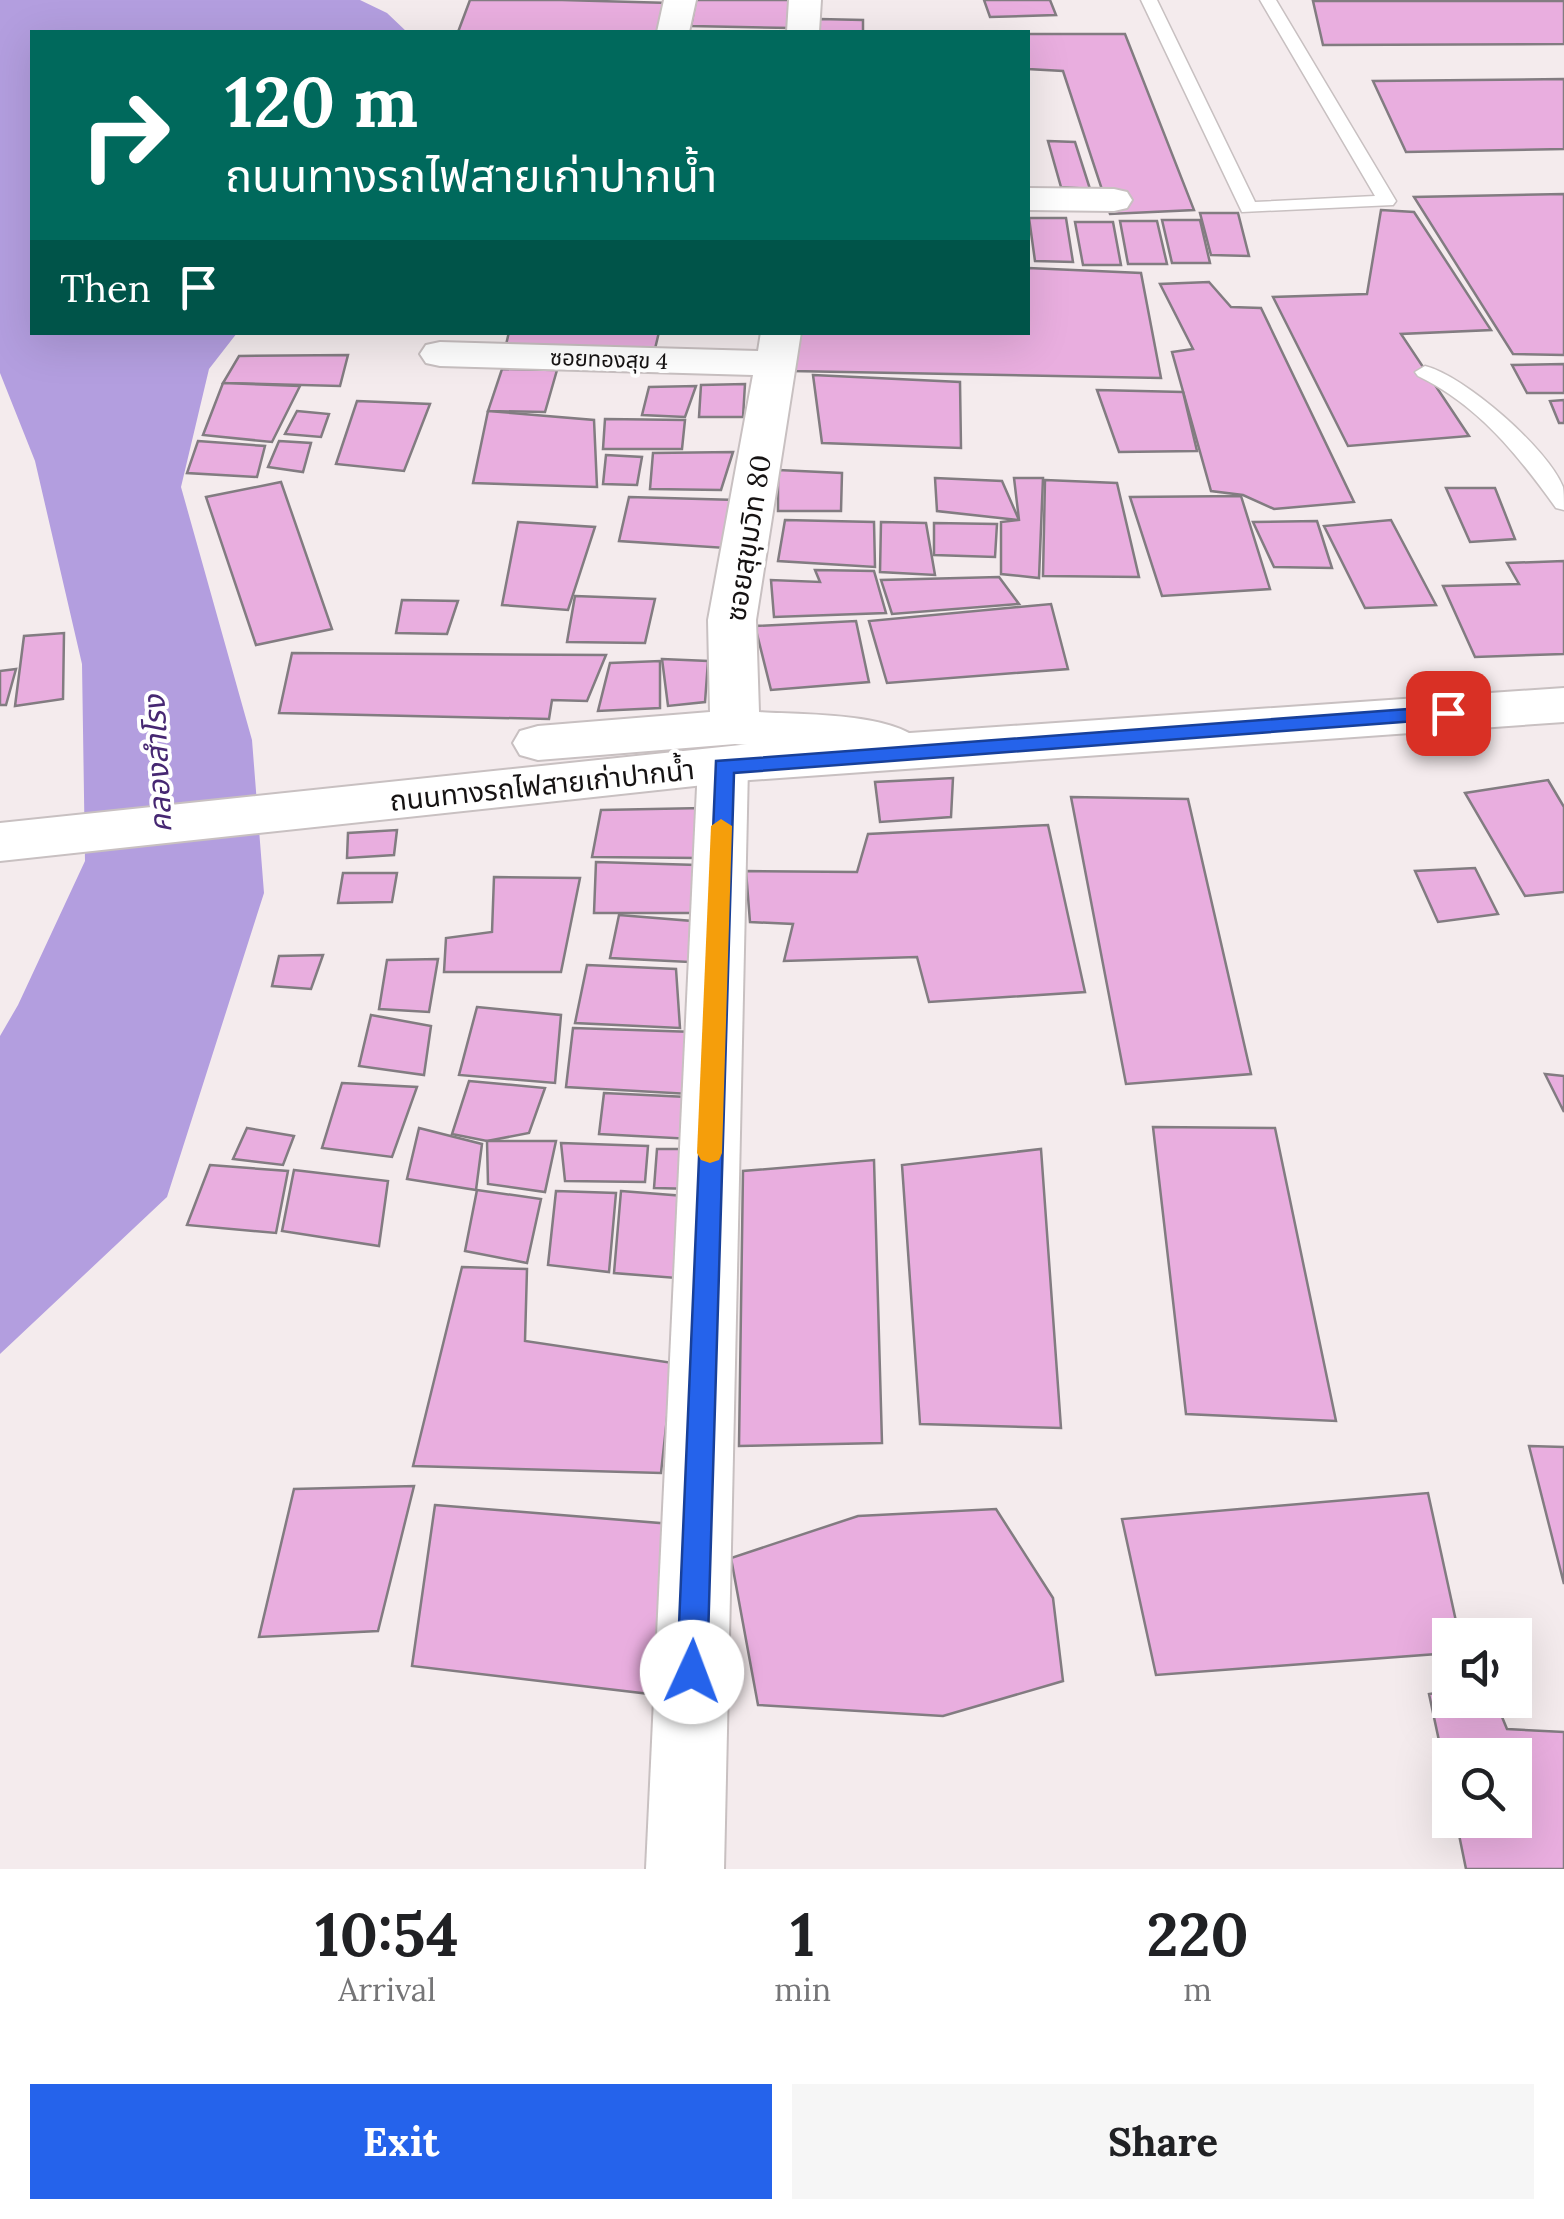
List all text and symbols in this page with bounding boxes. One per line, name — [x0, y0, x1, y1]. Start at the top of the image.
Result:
text: 120 m — [225, 57, 418, 146]
icon: right — [60, 70, 190, 200]
text: ถนนทางรถไฟสายเก่าปากน้ำ — [225, 147, 717, 204]
icon: arrive — [171, 260, 226, 315]
text: Then — [60, 264, 151, 312]
street label: ซอยทองสุข 4 — [549, 343, 669, 375]
street label: ซอยสุขุมวิท 80 — [717, 452, 779, 624]
pin — [1406, 671, 1491, 756]
icon: arrive — [1421, 686, 1476, 741]
water label: คลองสำโรง — [134, 692, 180, 834]
street label: ถนนทางรถไฟสายเก่าปากน้ำ — [388, 750, 696, 819]
map controls — [1432, 1618, 1532, 1838]
button: sound — [1432, 1618, 1532, 1718]
position arrow — [640, 1620, 744, 1724]
button: search — [1432, 1738, 1532, 1838]
text: 10:54 — [315, 1896, 459, 1972]
text: 1 — [790, 1896, 815, 1972]
text: 220 — [1147, 1896, 1249, 1972]
text: Arrival — [338, 1969, 436, 2010]
text: min — [774, 1969, 831, 2010]
text: m — [1183, 1969, 1212, 2010]
button: Exit — [30, 2084, 772, 2199]
button: Share — [792, 2084, 1534, 2199]

